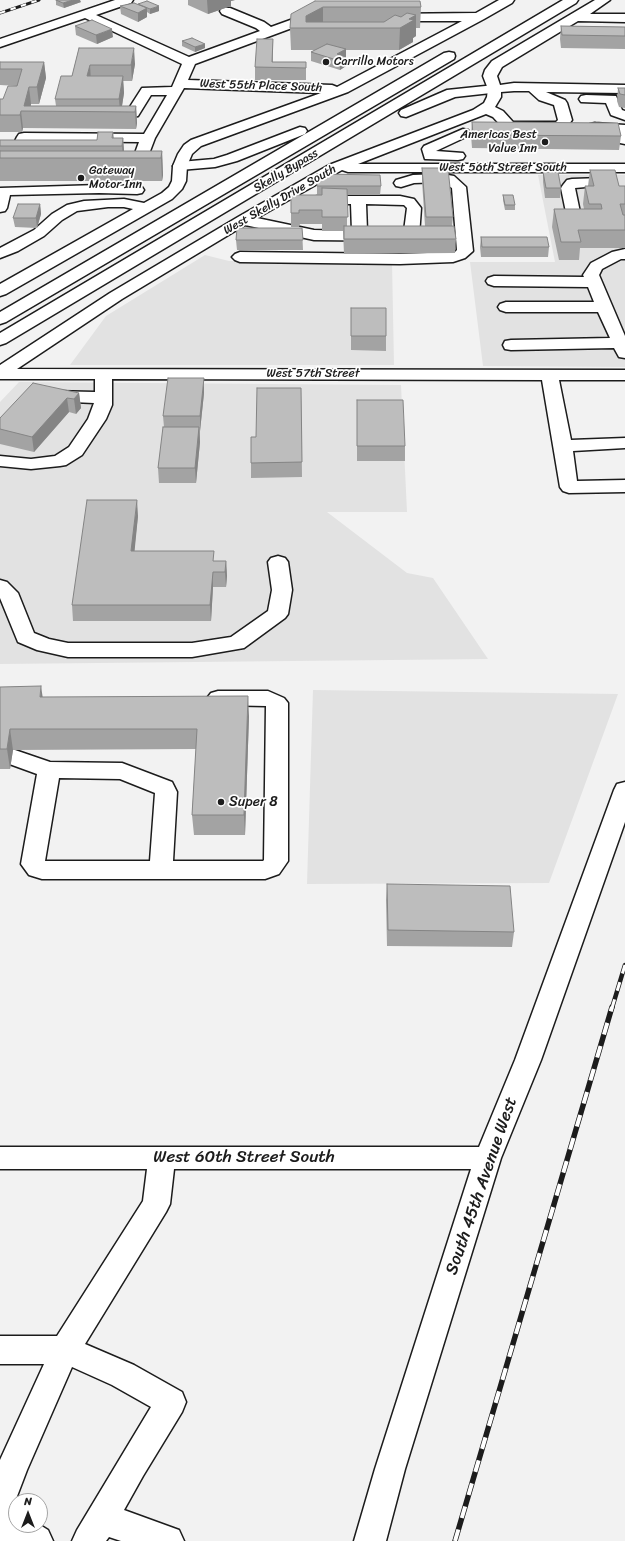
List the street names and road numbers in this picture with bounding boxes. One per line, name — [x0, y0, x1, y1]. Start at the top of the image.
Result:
street label: West 55th Place South — [200, 77, 322, 95]
street label: Skelly Bypass — [251, 146, 321, 196]
street label: West 56th Street South — [439, 161, 567, 175]
street label: West Skelly Drive South — [221, 162, 339, 238]
street label: West 57th Street — [266, 367, 360, 381]
street label: South 45th Avenue West — [442, 1094, 522, 1278]
street label: West 60th Street South — [153, 1148, 335, 1168]

